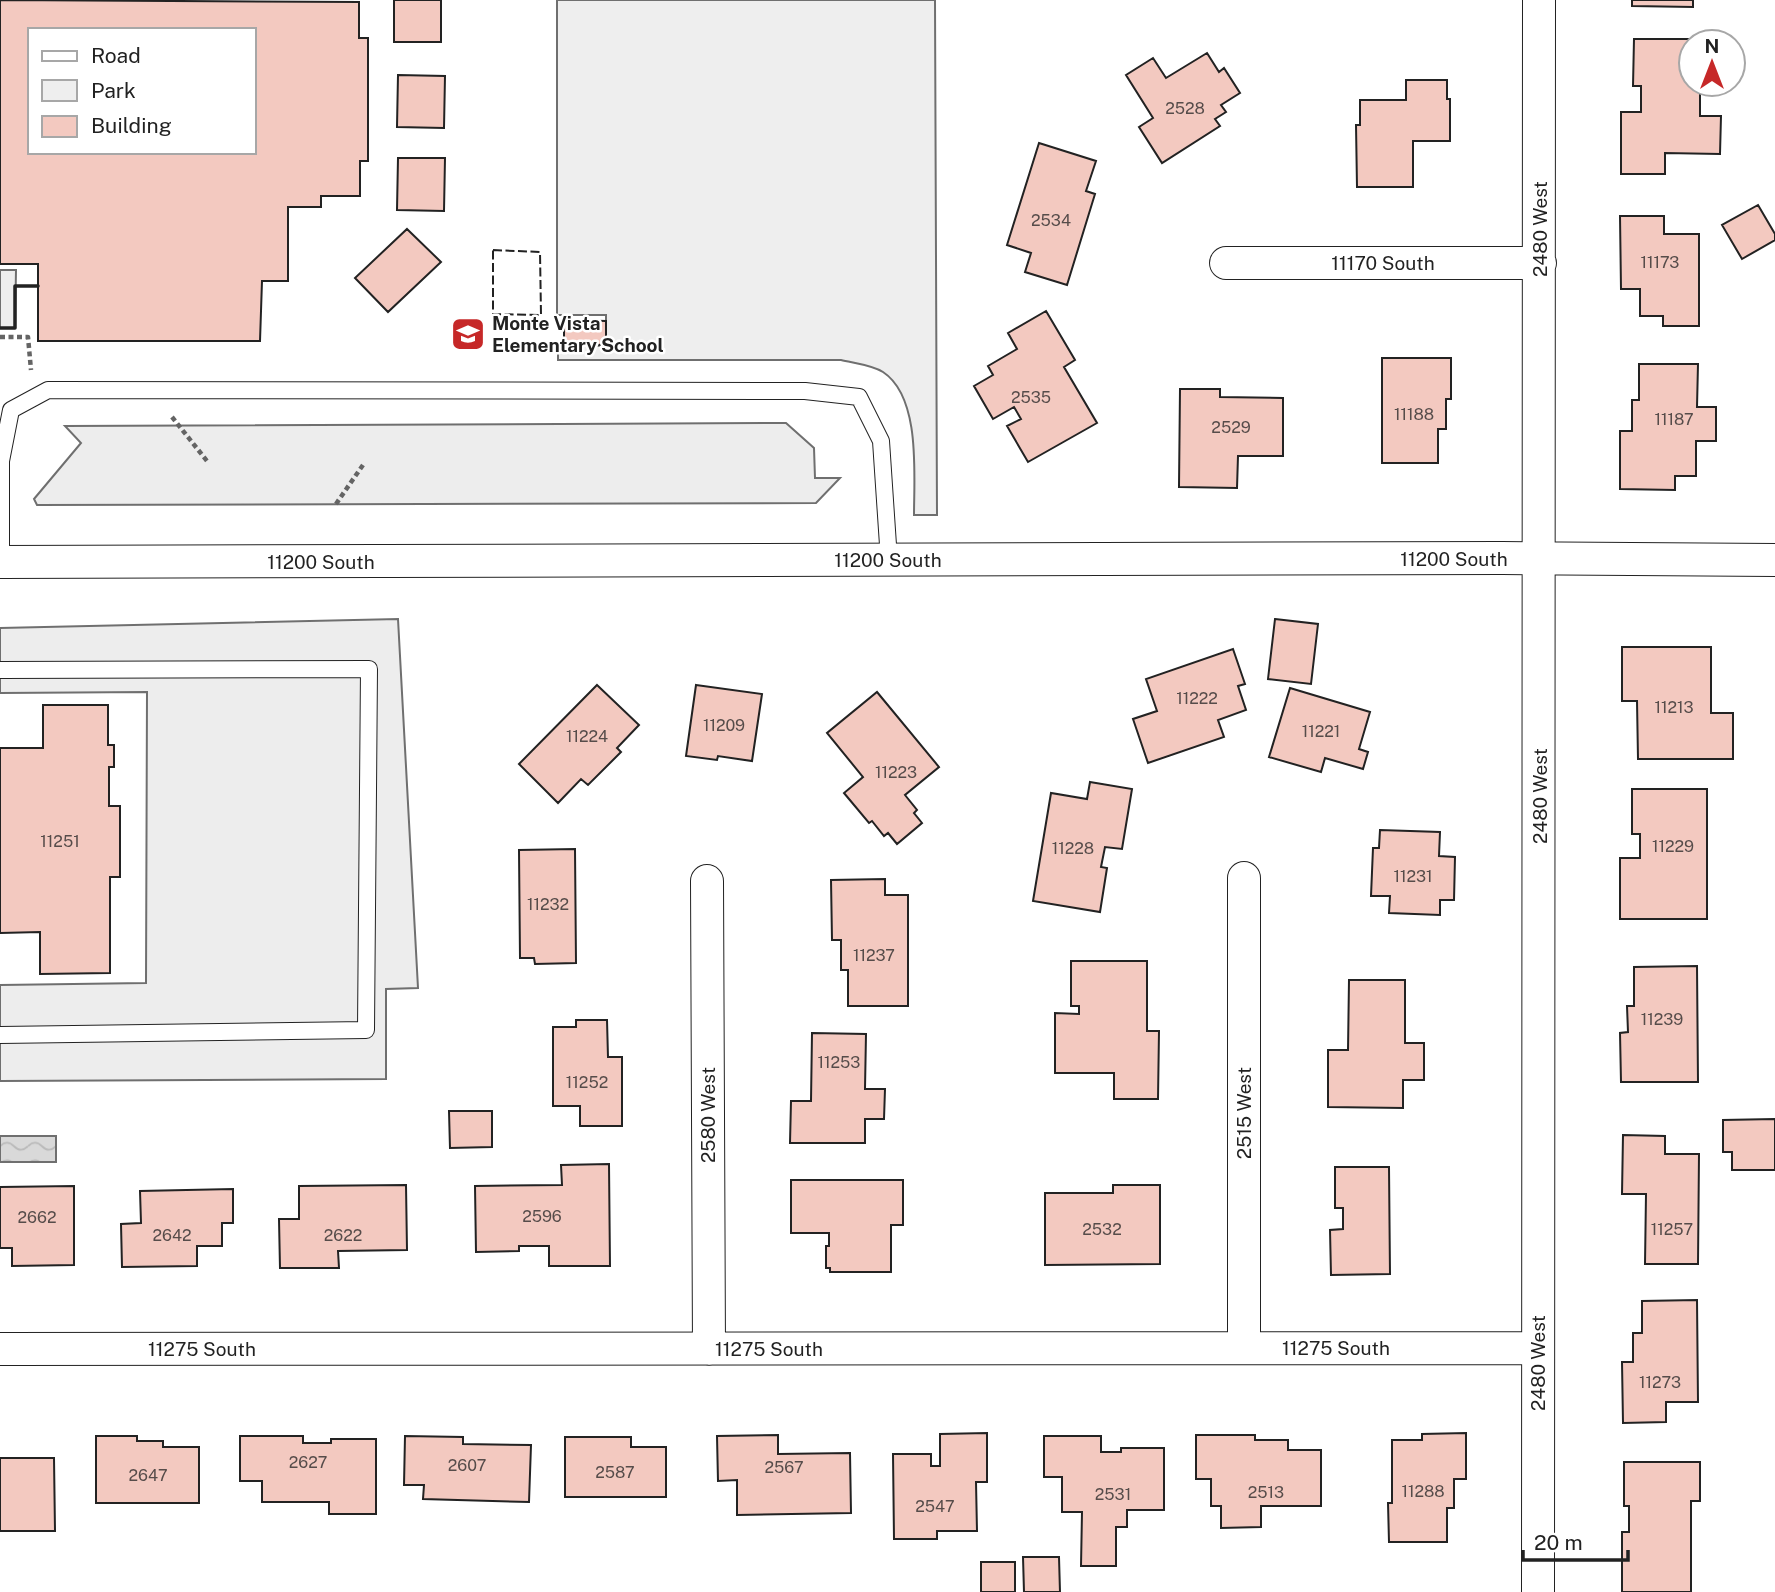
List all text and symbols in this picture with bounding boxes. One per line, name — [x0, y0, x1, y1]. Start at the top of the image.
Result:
legend — [28, 28, 256, 154]
north arrow — [1677, 28, 1747, 98]
text: N — [1705, 35, 1719, 57]
text: Road — [91, 43, 141, 68]
text: Park — [91, 78, 136, 103]
house number: 2528 — [1165, 99, 1205, 118]
text: Building — [91, 113, 172, 138]
street label: 2480 West — [1529, 181, 1551, 277]
house number: 2534 — [1031, 211, 1071, 230]
street label: 11170 South — [1331, 252, 1435, 274]
house number: 11173 — [1641, 253, 1679, 272]
place label: Monte Vista Elementary School — [492, 312, 664, 356]
school or university icon: Monte Vista Elementary School — [449, 315, 487, 353]
house number: 2535 — [1011, 388, 1051, 407]
house number: 11188 — [1394, 405, 1434, 424]
house number: 11187 — [1654, 410, 1694, 429]
house number: 2529 — [1211, 418, 1251, 437]
street label: 11200 South — [1400, 548, 1508, 570]
street label: 11200 South — [834, 549, 942, 571]
street label: 11200 South — [267, 551, 375, 573]
house number: 11222 — [1176, 689, 1218, 708]
house number: 11213 — [1654, 698, 1694, 717]
house number: 11209 — [703, 716, 745, 735]
house number: 11221 — [1302, 722, 1340, 741]
house number: 11224 — [566, 727, 608, 746]
street label: 2480 West — [1529, 748, 1551, 844]
house number: 11223 — [875, 763, 917, 782]
house number: 11251 — [40, 832, 80, 851]
house number: 11229 — [1652, 837, 1694, 856]
house number: 11228 — [1052, 839, 1094, 858]
house number: 11231 — [1393, 867, 1433, 886]
house number: 11232 — [527, 895, 569, 914]
house number: 11237 — [853, 946, 895, 965]
house number: 11239 — [1641, 1010, 1683, 1029]
house number: 11253 — [818, 1053, 860, 1072]
street label: 2580 West — [697, 1067, 719, 1163]
street label: 2515 West — [1233, 1067, 1255, 1159]
house number: 11252 — [566, 1073, 608, 1092]
house number: 2596 — [522, 1207, 562, 1226]
house number: 2662 — [18, 1208, 56, 1227]
house number: 2532 — [1082, 1220, 1122, 1239]
house number: 11257 — [1651, 1220, 1693, 1239]
house number: 2642 — [152, 1226, 192, 1245]
house number: 2622 — [324, 1226, 362, 1245]
street label: 2480 West — [1527, 1315, 1549, 1411]
street label: 11275 South — [1282, 1337, 1390, 1359]
street label: 11275 South — [148, 1338, 256, 1360]
street label: 11275 South — [715, 1338, 823, 1360]
house number: 11273 — [1639, 1373, 1681, 1392]
house number: 2627 — [289, 1453, 327, 1472]
house number: 2607 — [448, 1456, 486, 1475]
house number: 2567 — [764, 1458, 804, 1477]
house number: 2587 — [595, 1463, 635, 1482]
house number: 2647 — [128, 1466, 168, 1485]
house number: 11288 — [1401, 1482, 1445, 1501]
house number: 2513 — [1248, 1483, 1284, 1502]
house number: 2531 — [1095, 1485, 1131, 1504]
house number: 2547 — [915, 1497, 955, 1516]
scale bar — [1523, 1518, 1628, 1562]
text: 20 m — [1534, 1530, 1583, 1555]

